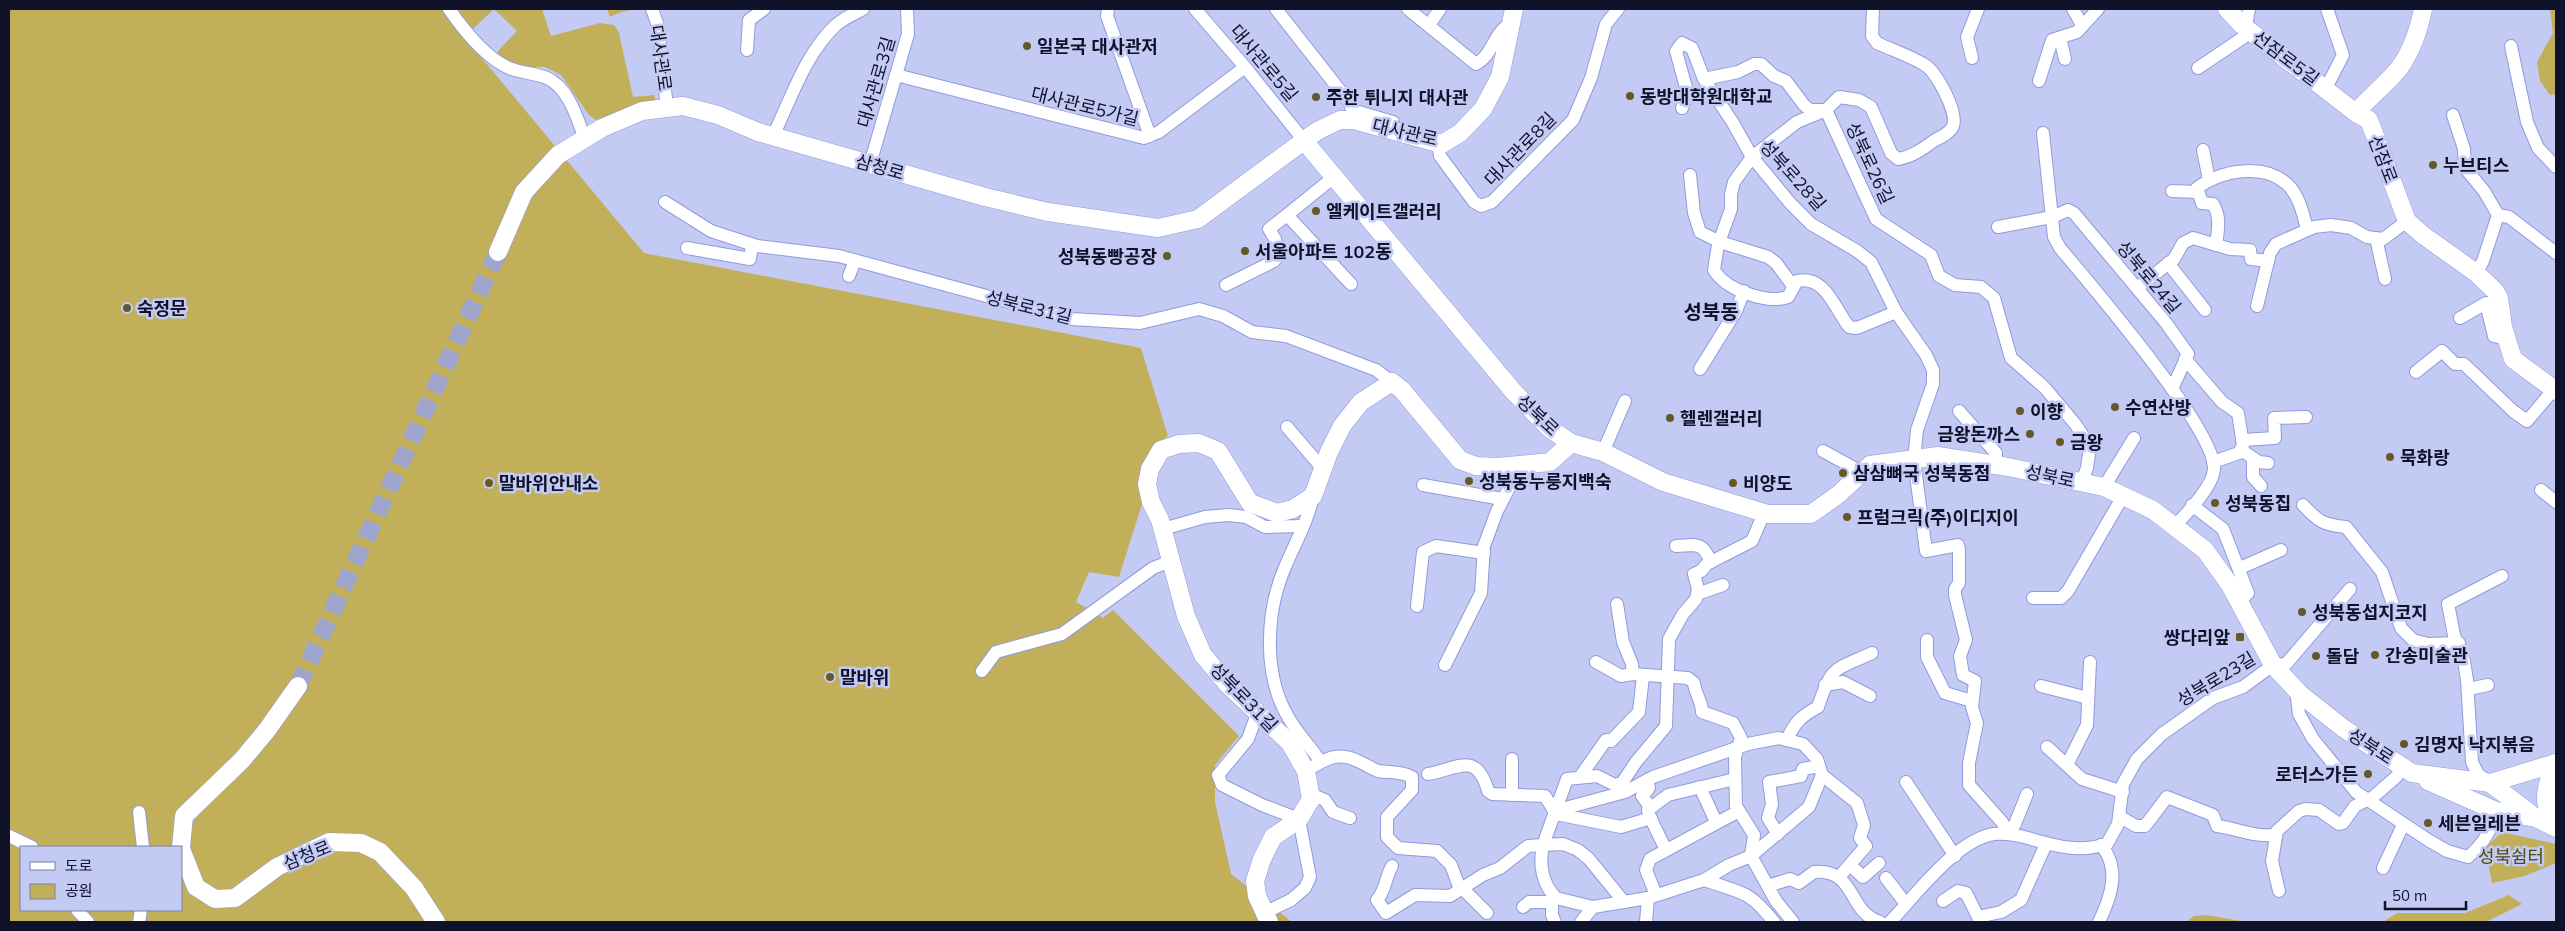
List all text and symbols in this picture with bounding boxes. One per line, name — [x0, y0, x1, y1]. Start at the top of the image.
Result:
street label: 대사관로5길 — [1225, 20, 1303, 106]
street label: 대사관로 — [645, 24, 677, 92]
street label: 선잠로5길 — [2248, 26, 2324, 90]
street label: 대사관로3길 — [852, 34, 900, 130]
place label: 일본국 대사관저 — [1037, 35, 1158, 58]
marker: 일본국 대사관저 — [1021, 40, 1033, 52]
street label: 대사관로5가길 — [1029, 82, 1141, 130]
place label: 동방대학원대학교 — [1640, 85, 1772, 108]
place label: 주한 튀니지 대사관 — [1326, 86, 1469, 109]
marker: 동방대학원대학교 — [1624, 90, 1636, 102]
marker: 주한 튀니지 대사관 — [1310, 91, 1322, 103]
street label: 대사관로8길 — [1479, 107, 1561, 191]
street label: 대사관로 — [1370, 113, 1440, 151]
street label: 성북로26길 — [1841, 118, 1899, 208]
street label: 선잠로 — [2363, 132, 2403, 186]
street label: 성북로28길 — [1755, 135, 1831, 215]
street label: 삼청로 — [853, 149, 907, 185]
place label: 누브티스 — [2443, 154, 2509, 177]
marker: 누브티스 — [2427, 159, 2439, 171]
place label: 엘케이트갤러리 — [1326, 200, 1442, 223]
marker: 엘케이트갤러리 — [1310, 205, 1322, 217]
street label: 성북로24길 — [2112, 236, 2186, 318]
place label: 서울아파트 102동 — [1255, 240, 1392, 263]
place label: 성북동빵공장 — [1058, 245, 1157, 268]
marker: 서울아파트 102동 — [1239, 245, 1251, 257]
marker: 성북동빵공장 — [1161, 250, 1173, 262]
street label: 성북로31길 — [984, 285, 1074, 329]
place label: 숙정문 — [137, 297, 187, 320]
district label: 성북동 — [1683, 299, 1739, 324]
marker: 숙정문 — [121, 302, 133, 314]
street label: 성북로 — [1512, 390, 1564, 440]
place label: 수연산방 — [2125, 396, 2191, 419]
place label: 이향 — [2030, 400, 2063, 423]
marker: 수연산방 — [2109, 401, 2121, 413]
marker: 이향 — [2014, 405, 2026, 417]
place label: 헬렌갤러리 — [1680, 407, 1763, 430]
marker: 헬렌갤러리 — [1664, 412, 1676, 424]
place label: 금왕돈까스 — [1937, 423, 2020, 446]
marker: 금왕돈까스 — [2024, 428, 2036, 440]
place label: 금왕 — [2070, 431, 2104, 454]
marker: 금왕 — [2054, 436, 2066, 448]
place label: 묵화랑 — [2400, 446, 2450, 469]
marker: 묵화랑 — [2384, 451, 2396, 463]
street label: 성북로 — [2023, 460, 2077, 492]
place label: 삼삼뼈국 성북동점 — [1853, 462, 1990, 485]
marker: 삼삼뼈국 성북동점 — [1837, 467, 1849, 479]
place label: 성북동누룽지백숙 — [1479, 470, 1611, 493]
place label: 말바위안내소 — [499, 472, 598, 495]
place label: 비양도 — [1743, 472, 1793, 495]
marker: 성북동누룽지백숙 — [1463, 475, 1475, 487]
marker: 말바위안내소 — [483, 477, 495, 489]
marker: 비양도 — [1727, 477, 1739, 489]
place label: 성북동집 — [2225, 492, 2291, 515]
marker: 성북동집 — [2209, 497, 2221, 509]
place label: 프럼크릭(주)이디지이 — [1857, 506, 2019, 529]
marker: 프럼크릭(주)이디지이 — [1841, 511, 1853, 523]
place label: 성북동섭지코지 — [2312, 601, 2428, 624]
marker: 성북동섭지코지 — [2296, 606, 2308, 618]
place label: 쌍다리앞 — [2164, 626, 2230, 649]
marker: 쌍다리앞 — [2234, 631, 2246, 643]
place label: 간송미술관 — [2385, 644, 2468, 667]
place label: 돌담 — [2326, 645, 2360, 668]
street label: 성북로23길 — [2172, 647, 2260, 711]
marker: 간송미술관 — [2369, 649, 2381, 661]
marker: 돌담 — [2310, 650, 2322, 662]
street label: 성북로31길 — [1205, 657, 1283, 737]
place label: 말바위 — [840, 666, 890, 689]
marker: 말바위 — [824, 671, 836, 683]
street label: 성북로 — [2344, 723, 2398, 769]
place label: 김명자 낙지볶음 — [2414, 733, 2535, 756]
marker: 김명자 낙지볶음 — [2398, 738, 2410, 750]
place label: 로터스가든 — [2275, 763, 2358, 786]
marker: 로터스가든 — [2362, 768, 2374, 780]
place label: 세븐일레븐 — [2438, 812, 2521, 835]
marker: 세븐일레븐 — [2422, 817, 2434, 829]
street label: 삼청로 — [280, 835, 334, 875]
park label: 성북쉼터 — [2478, 845, 2544, 868]
legend — [20, 846, 182, 911]
text: 도로 — [65, 856, 93, 875]
scale bar — [2385, 878, 2466, 910]
text: 공원 — [65, 881, 93, 900]
text: 50 m — [2392, 886, 2427, 905]

